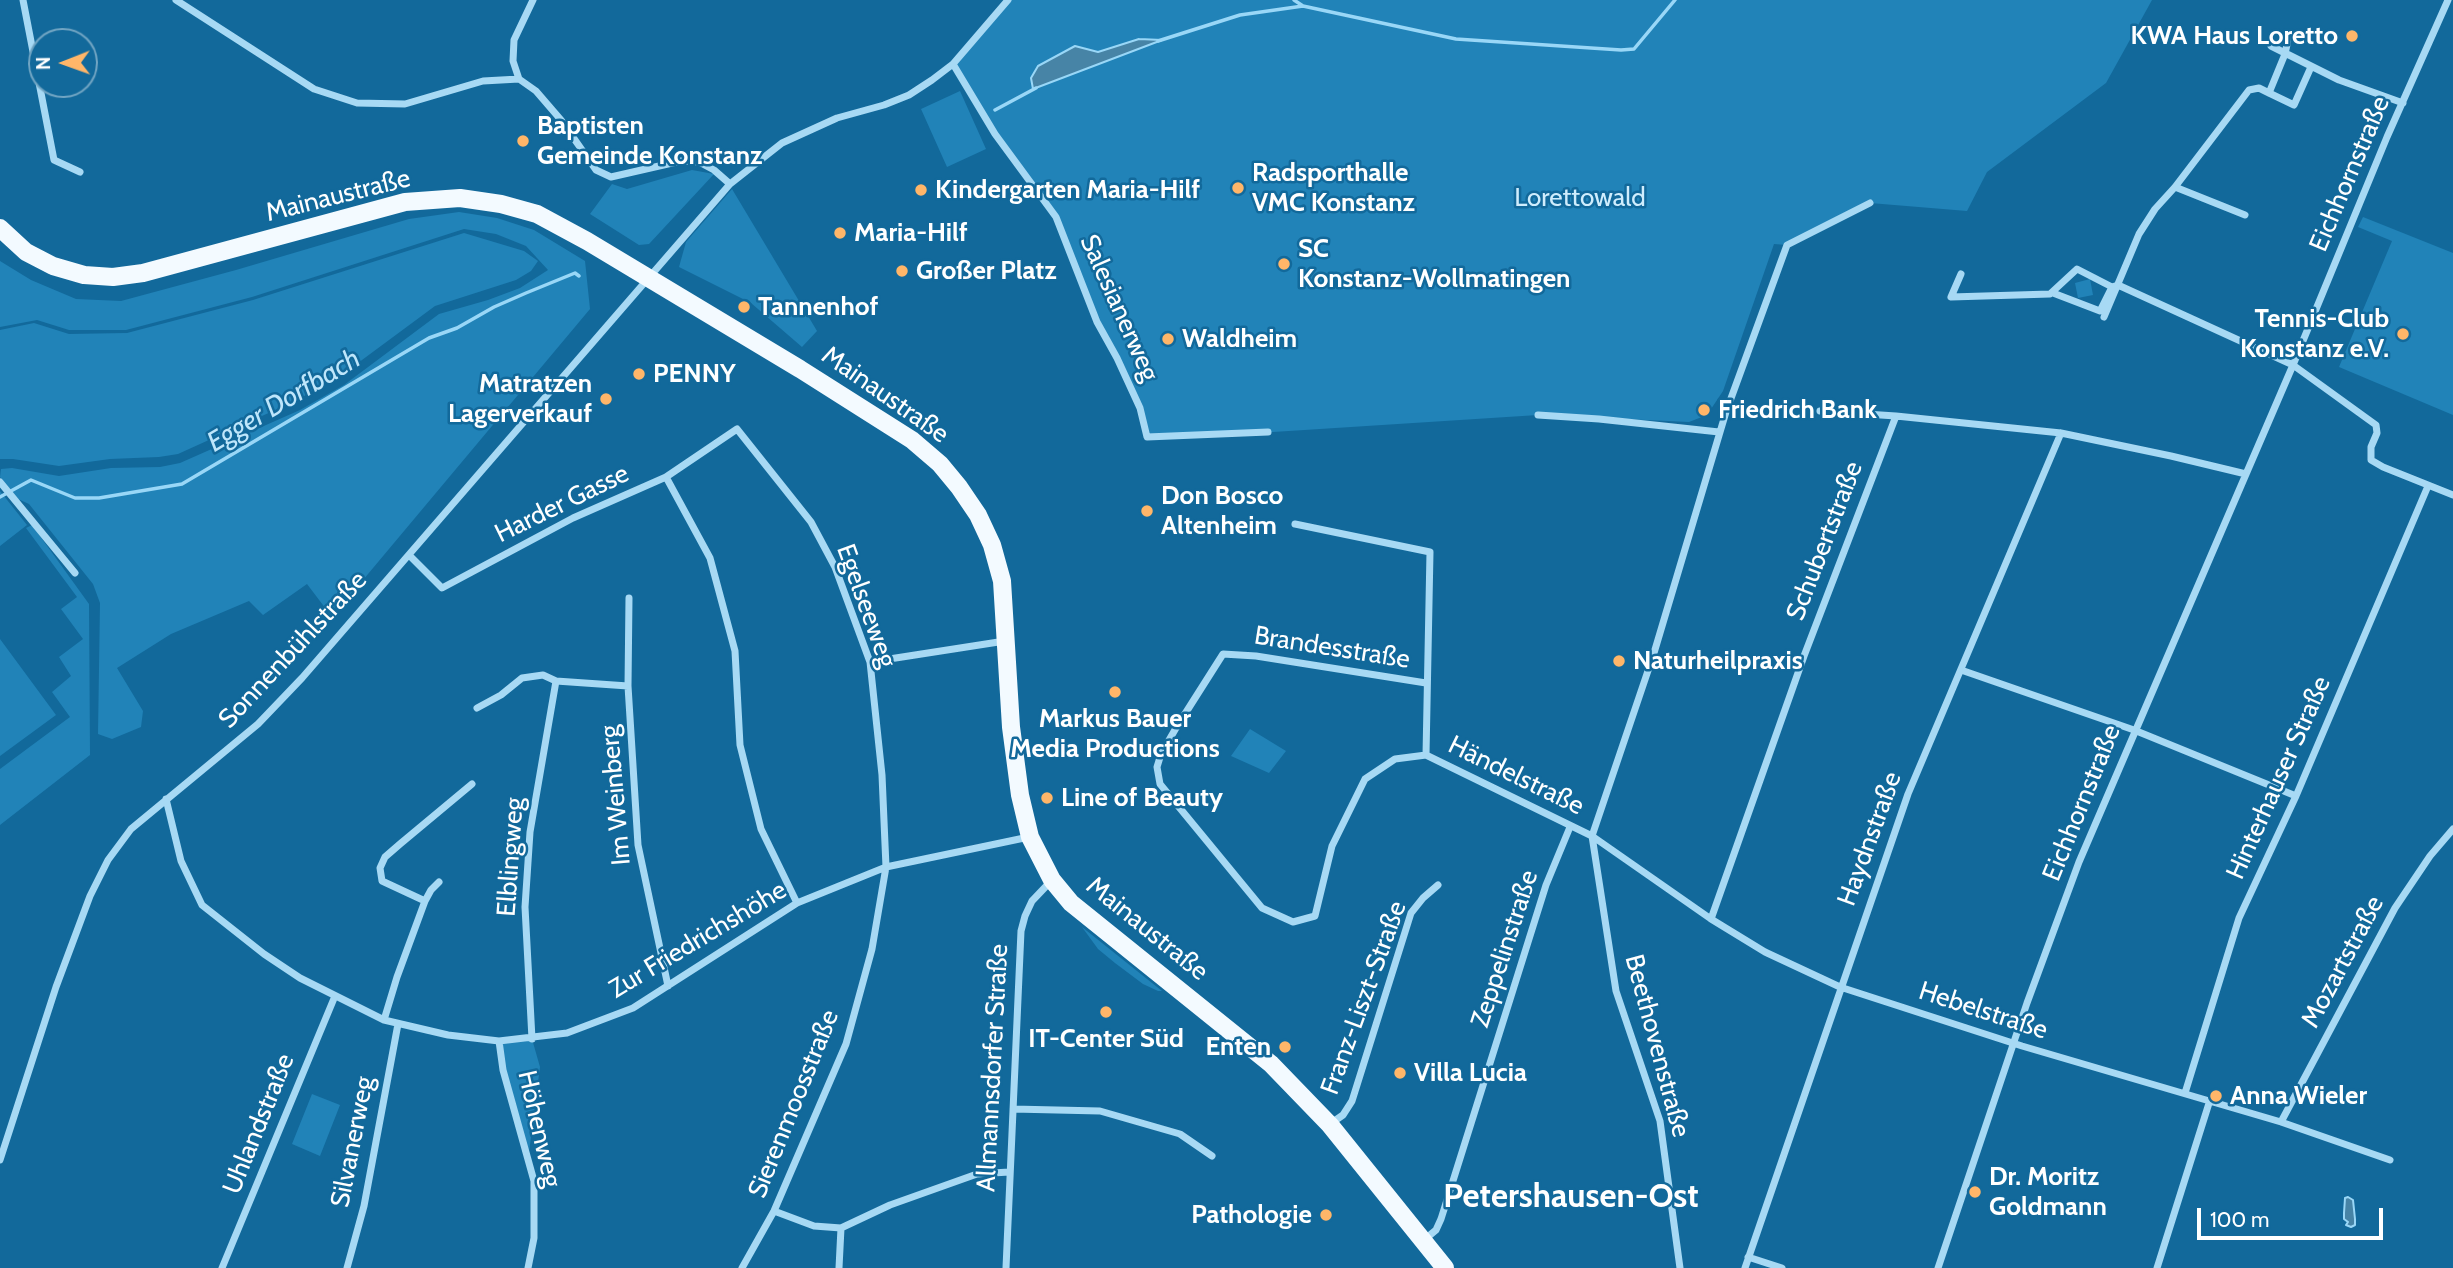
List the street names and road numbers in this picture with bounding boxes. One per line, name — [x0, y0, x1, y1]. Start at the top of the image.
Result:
street label: Eichhornstraße — [2303, 92, 2397, 256]
street label: Mainaustraße — [263, 163, 413, 229]
street label: Salesianerweg — [1073, 230, 1165, 386]
street label: Mainaustraße — [816, 340, 954, 450]
street label: Schubertstraße — [1780, 457, 1870, 625]
street label: Harder Gasse — [490, 458, 634, 550]
street label: Egelseeweg — [829, 540, 903, 672]
street label: Sonnenbühlstraße — [212, 565, 374, 735]
street label: Brandesstraße — [1252, 620, 1412, 676]
street label: Hinterhauser Straße — [2220, 672, 2338, 884]
street label: Eichhornstraße — [2036, 720, 2128, 886]
street label: Im Weinberg — [594, 724, 638, 866]
street label: Händelstraße — [1443, 730, 1589, 822]
street label: Haydnstraße — [1831, 768, 1909, 910]
street label: Elblingweg — [491, 797, 531, 917]
street label: Zeppelinstraße — [1465, 866, 1545, 1032]
street label: Mainaustraße — [1080, 870, 1214, 988]
street label: Zur Friedrichshöhe — [604, 875, 792, 1005]
street label: Mozartstraße — [2295, 891, 2391, 1033]
street label: Franz-Liszt-Straße — [1315, 897, 1413, 1099]
street label: Allmannsdorfer Straße — [971, 943, 1015, 1193]
street label: Beethovenstraße — [1618, 951, 1696, 1141]
street label: Hebelstraße — [1915, 976, 2051, 1046]
street label: Sierenmoosstraße — [742, 1005, 846, 1203]
street label: Uhlandstraße — [217, 1049, 301, 1199]
street label: Höhenweg — [510, 1068, 568, 1190]
street label: Silvanerweg — [325, 1074, 381, 1210]

